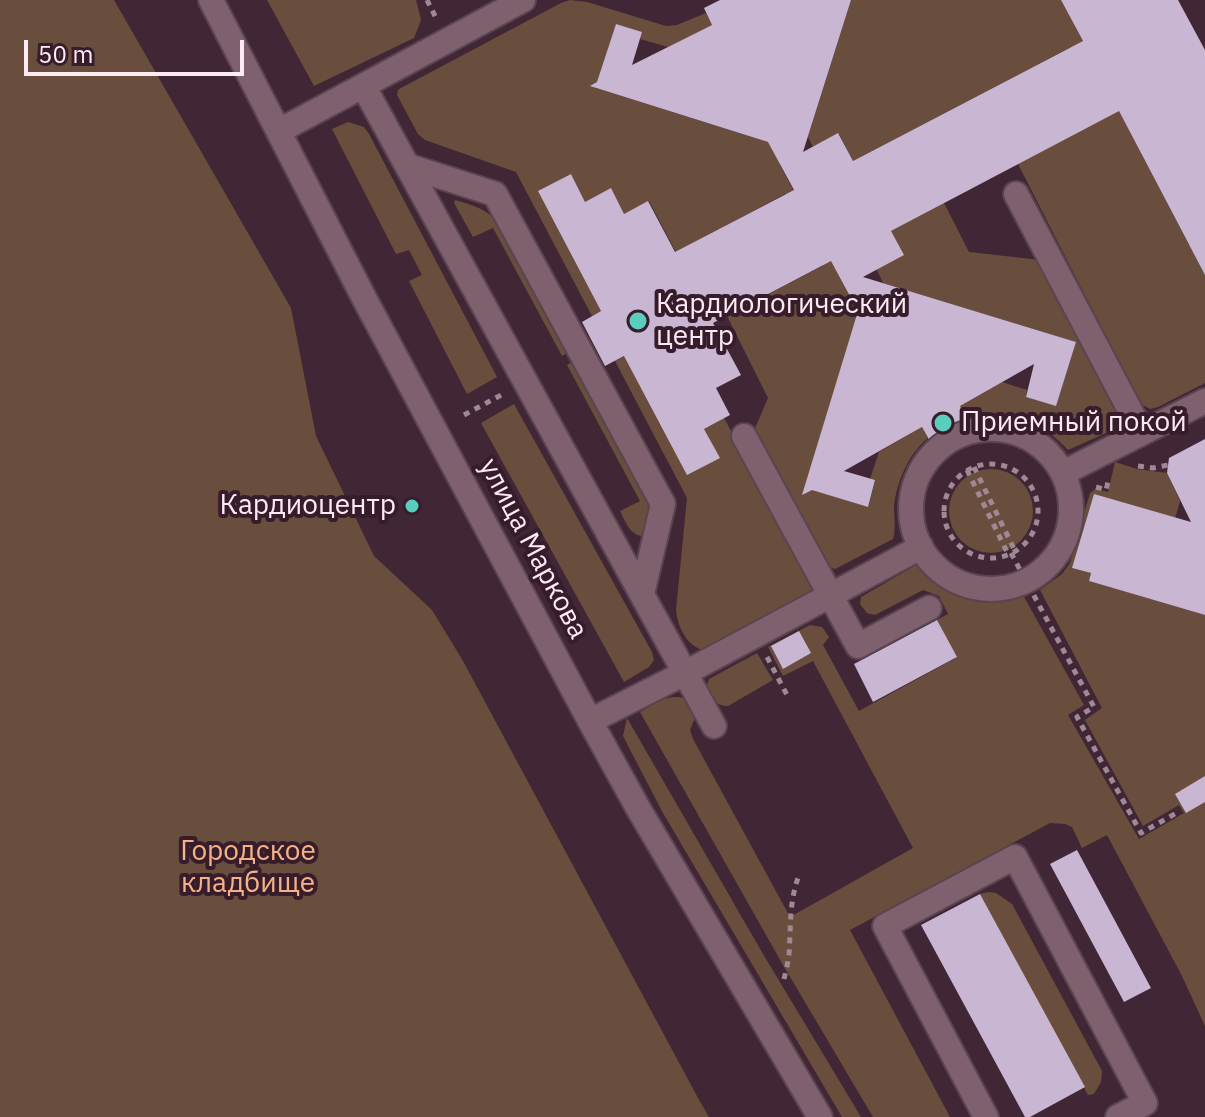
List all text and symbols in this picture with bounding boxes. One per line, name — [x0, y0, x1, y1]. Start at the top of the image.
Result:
scale bar — [28, 24, 248, 74]
text: 50 m — [38, 38, 93, 70]
place label: Кардиологический центр — [656, 288, 907, 354]
marker: Кардиологический центр — [627, 310, 649, 332]
place label: Приемный покой — [961, 406, 1187, 440]
marker: Приемный покой — [932, 412, 954, 434]
street label: улица Маркова — [471, 453, 595, 645]
place label: Кардиоцентр — [220, 489, 396, 523]
marker: Кардиоцентр — [403, 497, 421, 515]
park label: Городское кладбище — [180, 835, 316, 901]

